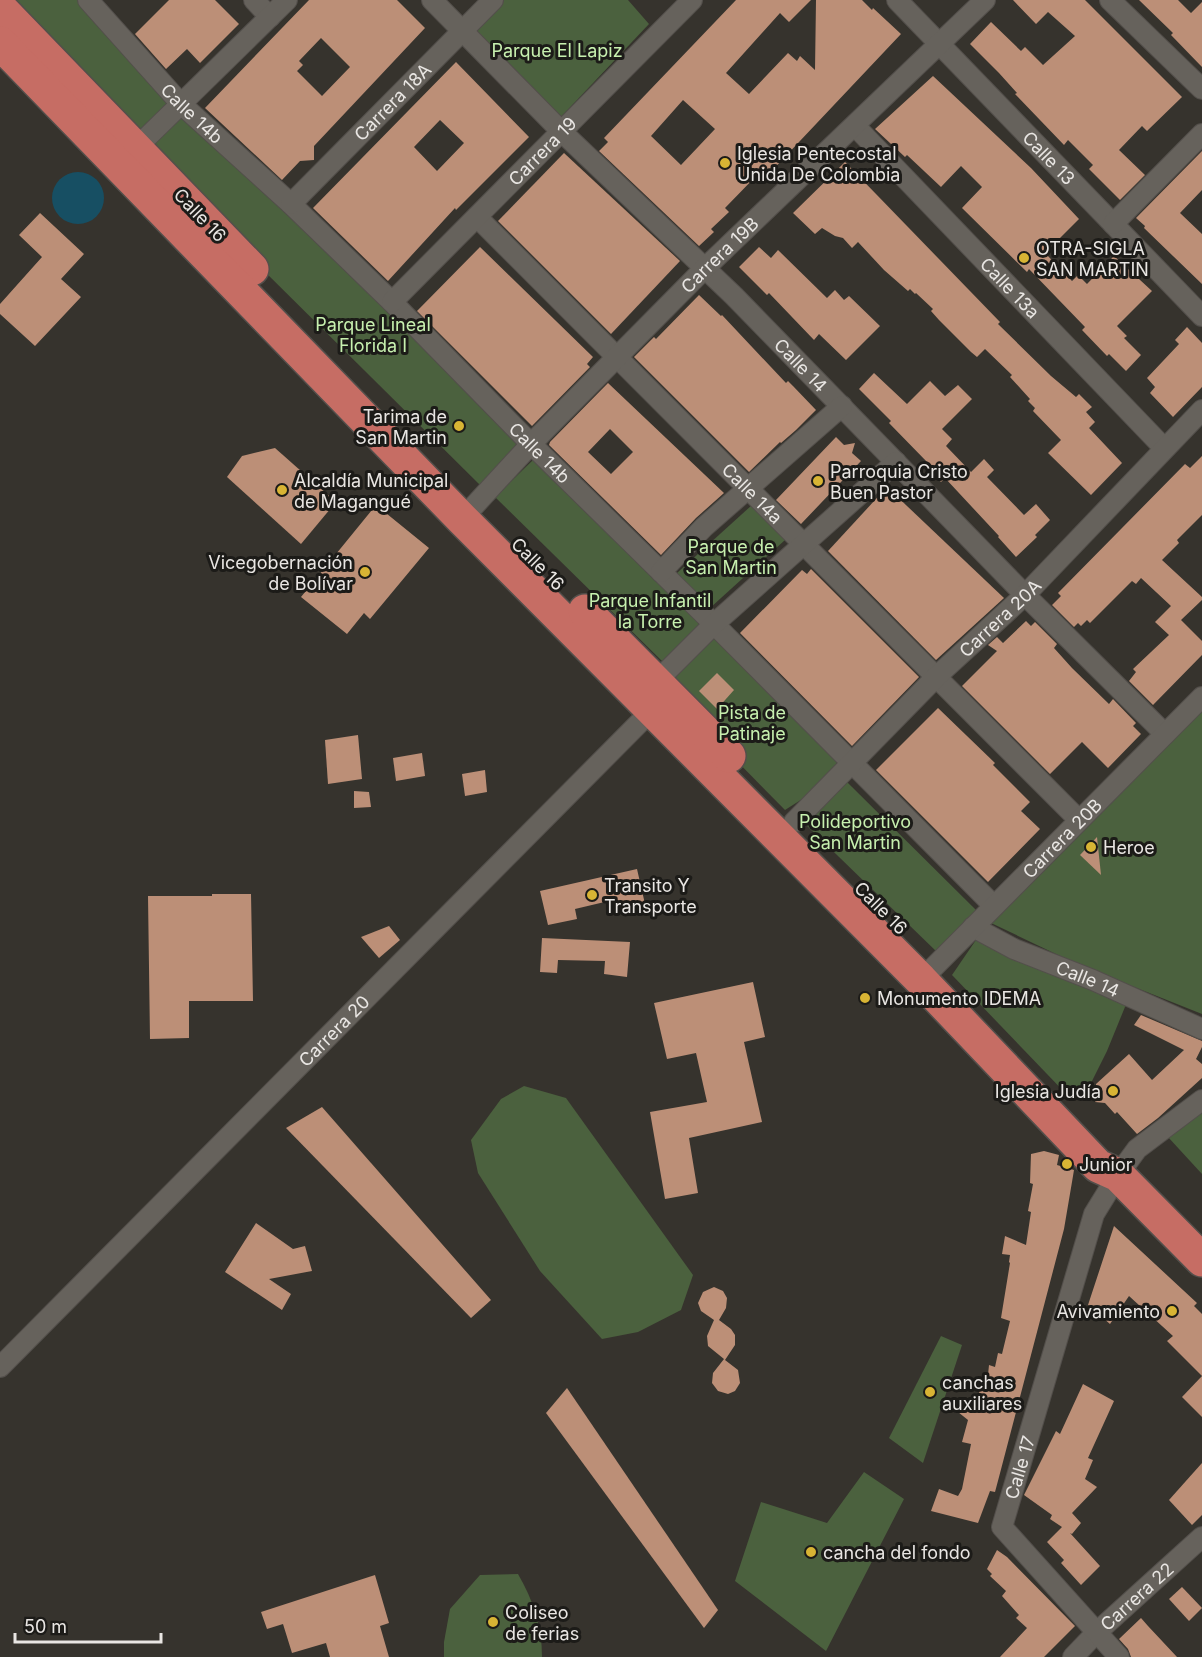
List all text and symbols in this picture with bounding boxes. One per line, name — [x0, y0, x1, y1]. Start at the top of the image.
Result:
park label: Parque El Lapiz — [491, 40, 623, 61]
street label: Carrera 18A — [350, 59, 435, 145]
street label: Calle 14b — [157, 79, 227, 148]
street label: Carrera 19 — [504, 112, 580, 189]
street label: Calle 13 — [1019, 127, 1080, 189]
place label: Iglesia Pentecostal Unida De Colombia — [737, 143, 900, 185]
marker: Iglesia Pentecostal Unida De Colombia — [718, 156, 732, 170]
street label: Calle 16 — [170, 184, 230, 246]
street label: Carrera 19B — [676, 212, 762, 297]
place label: OTRA-SIGLA SAN MARTIN — [1036, 238, 1149, 280]
marker: OTRA-SIGLA SAN MARTIN — [1017, 251, 1031, 265]
street label: Calle 13a — [976, 253, 1044, 322]
park label: Parque Lineal Florida I — [315, 314, 431, 356]
street label: Calle 14 — [770, 334, 832, 396]
place label: Tarima de San Martin — [355, 406, 447, 448]
street label: Calle 14b — [505, 418, 575, 487]
marker: Tarima de San Martin — [452, 419, 466, 433]
street label: Calle 14a — [718, 458, 787, 528]
place label: Parroquia Cristo Buen Pastor — [830, 461, 968, 503]
place label: Alcaldía Municipal de Magangué — [294, 470, 448, 512]
marker: Parroquia Cristo Buen Pastor — [811, 474, 825, 488]
marker: Alcaldía Municipal de Magangué — [275, 483, 289, 497]
street label: Calle 16 — [507, 533, 569, 595]
park label: Parque de San Martin — [685, 536, 777, 578]
place label: Vicegobernación de Bolívar — [208, 552, 353, 594]
marker: Vicegobernación de Bolívar — [358, 565, 372, 579]
street label: Carrera 20A — [955, 575, 1045, 661]
park label: Parque Infantil la Torre — [589, 590, 711, 632]
park label: Pista de Patinaje — [718, 702, 786, 744]
street label: Carrera 20B — [1018, 794, 1106, 882]
park label: Polideportivo San Martin — [799, 811, 911, 853]
place label: Heroe — [1103, 837, 1155, 858]
marker: Heroe — [1084, 840, 1098, 854]
place label: Transito Y Transporte — [604, 875, 697, 917]
street label: Calle 16 — [850, 877, 912, 939]
marker: Transito Y Transporte — [585, 888, 599, 902]
street label: Calle 14 — [1053, 956, 1123, 1001]
place label: Monumento IDEMA — [877, 988, 1041, 1009]
street label: Carrera 20 — [294, 991, 374, 1070]
marker: Monumento IDEMA — [858, 991, 872, 1005]
place label: Iglesia Judía — [995, 1081, 1101, 1102]
marker: Iglesia Judía — [1106, 1084, 1120, 1098]
place label: Junior — [1079, 1154, 1133, 1175]
marker: Junior — [1060, 1157, 1074, 1171]
place label: Avivamiento — [1056, 1301, 1160, 1322]
marker: Avivamiento — [1165, 1304, 1179, 1318]
place label: canchas auxiliares — [942, 1372, 1022, 1414]
marker: canchas auxiliares — [923, 1385, 937, 1399]
street label: Calle 17 — [1000, 1433, 1039, 1502]
place label: cancha del fondo — [823, 1542, 971, 1563]
marker: cancha del fondo — [804, 1545, 818, 1559]
street label: Carrera 22 — [1096, 1558, 1177, 1635]
place label: Coliseo de ferias — [505, 1602, 579, 1644]
scale bar — [15, 1606, 160, 1644]
marker: Coliseo de ferias — [486, 1615, 500, 1629]
text: 50 m — [24, 1616, 67, 1637]

